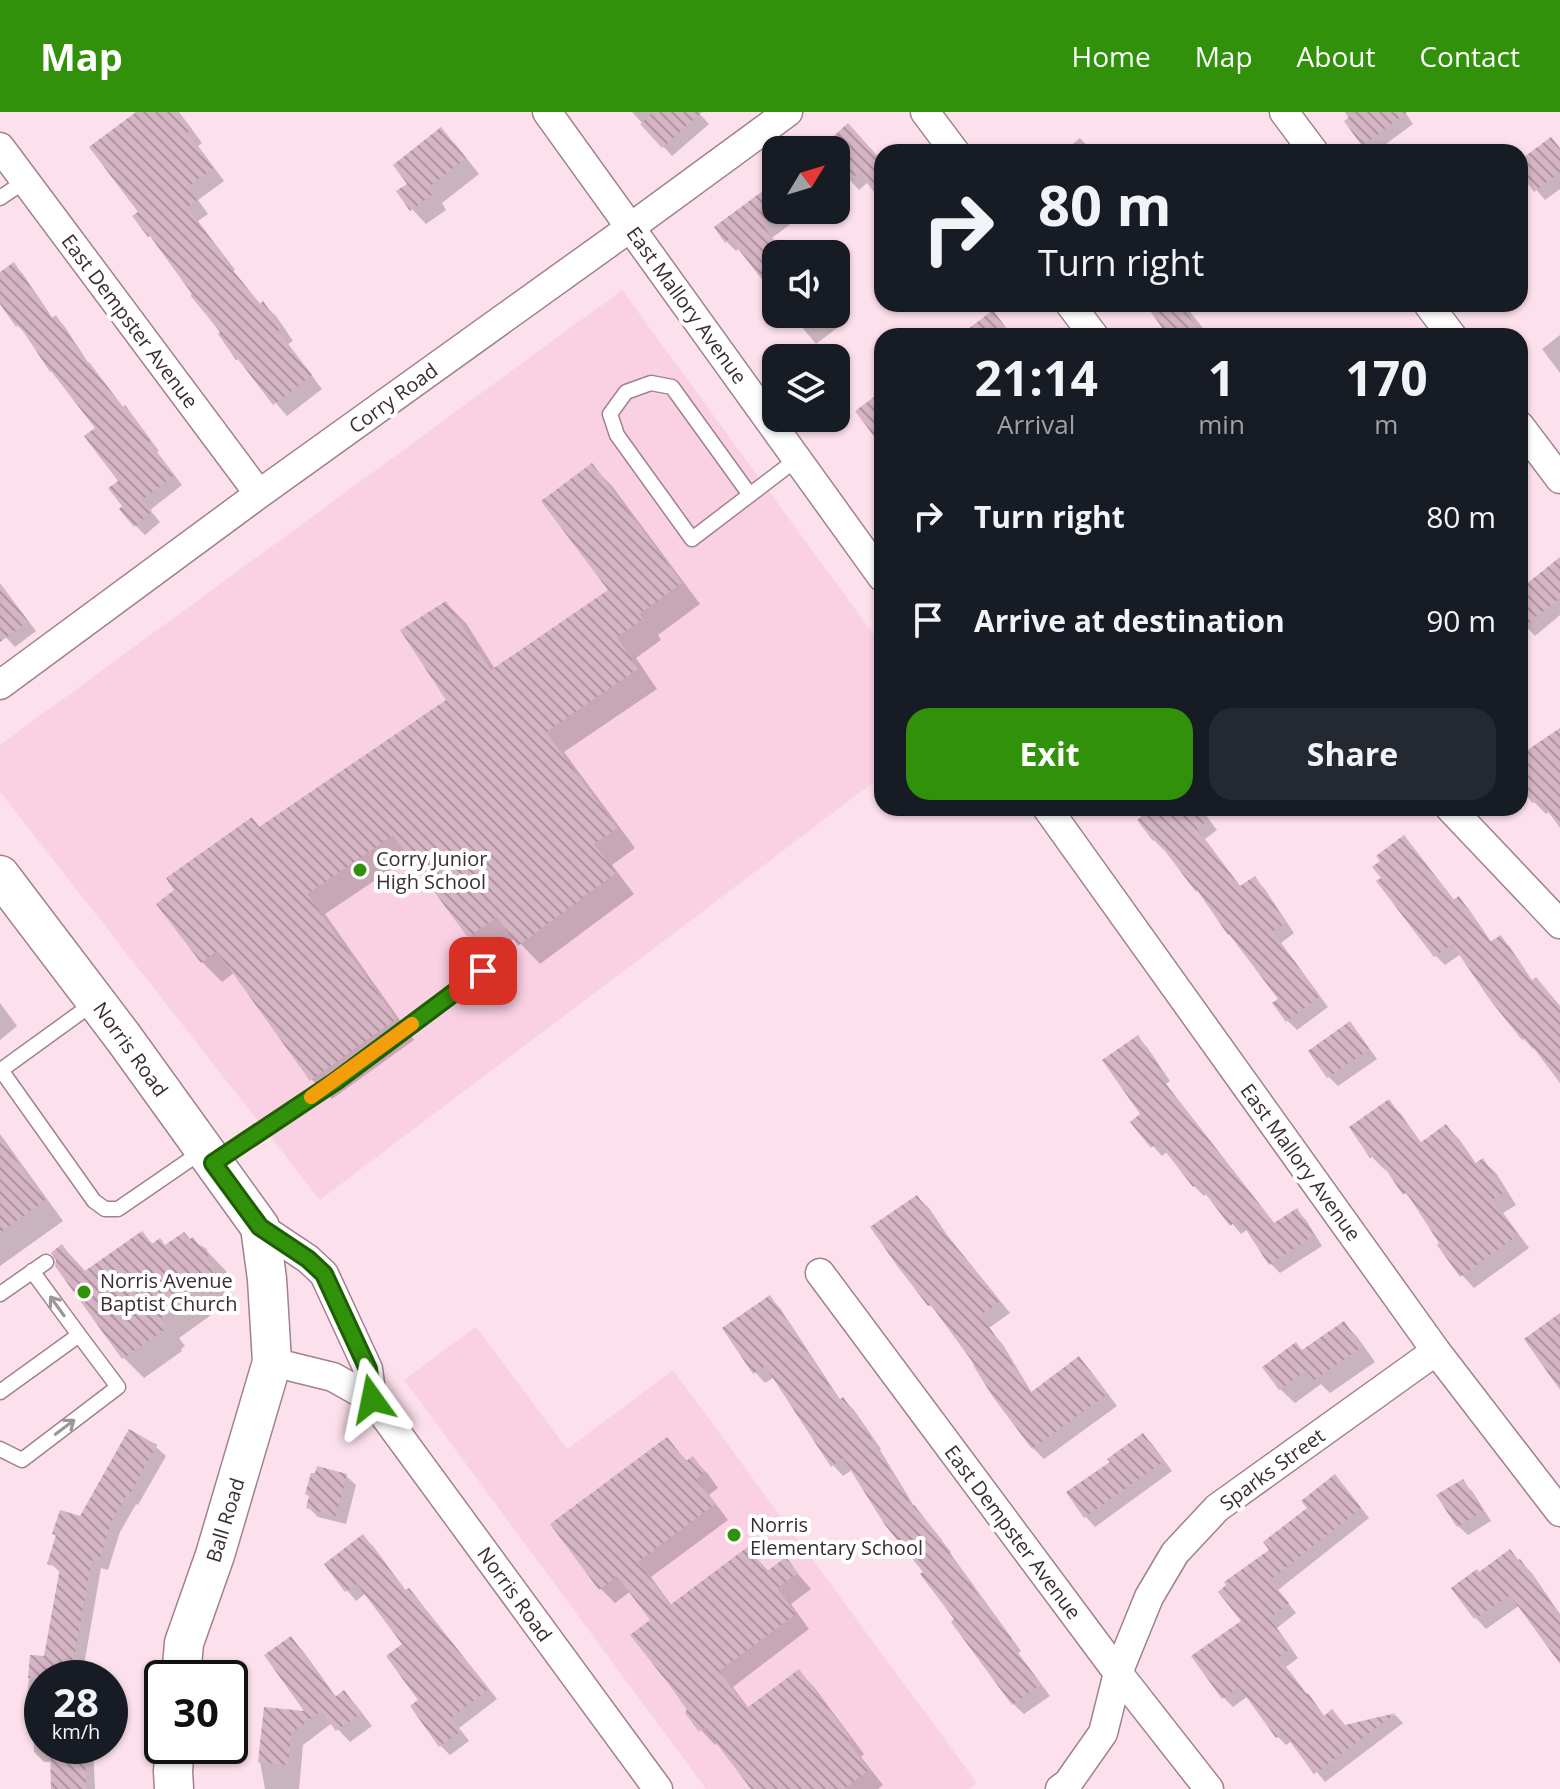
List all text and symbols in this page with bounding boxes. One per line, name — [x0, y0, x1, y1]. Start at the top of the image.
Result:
text: Map — [40, 30, 123, 82]
text: Home — [1072, 37, 1151, 75]
text: Map — [1195, 37, 1253, 75]
text: About — [1297, 37, 1375, 75]
text: Contact — [1419, 37, 1520, 75]
north arrow — [762, 136, 850, 224]
map controls — [762, 136, 850, 432]
text: 80 m — [1038, 166, 1172, 242]
icon: right — [906, 176, 1010, 280]
street label: East Mallory Avenue — [621, 221, 753, 389]
street label: East Dempster Avenue — [56, 228, 204, 414]
text: Turn right — [1038, 238, 1204, 287]
button: sound — [762, 240, 850, 328]
button: layers — [762, 344, 850, 432]
text: 21:14 — [974, 345, 1098, 410]
text: 1 — [1208, 345, 1235, 410]
text: 170 — [1345, 345, 1428, 410]
street label: Corry Road — [343, 357, 443, 439]
text: Arrival — [997, 406, 1075, 442]
text: min — [1198, 406, 1245, 442]
text: m — [1374, 406, 1398, 442]
icon: right — [906, 494, 950, 538]
text: Turn right — [974, 496, 1125, 537]
text: 80 m — [1426, 496, 1496, 537]
icon: arrive — [906, 598, 950, 642]
text: Arrive at destination — [974, 600, 1285, 641]
text: 90 m — [1426, 600, 1496, 641]
button: Exit — [906, 708, 1193, 800]
button: Share — [1209, 708, 1496, 800]
place label: Corry Junior High School — [376, 845, 487, 895]
marker: Corry Junior High School — [351, 861, 369, 879]
pin — [449, 937, 517, 1005]
icon: arrive — [461, 949, 505, 993]
street label: Norris Road — [87, 996, 175, 1102]
street label: East Mallory Avenue — [1235, 1078, 1367, 1246]
place label: Norris Avenue Baptist Church — [100, 1267, 237, 1317]
marker: Norris Avenue Baptist Church — [75, 1283, 93, 1301]
one-way arrow — [49, 1295, 66, 1317]
position arrow — [330, 1357, 414, 1441]
one-way arrow — [54, 1419, 75, 1436]
street label: Sparks Street — [1214, 1422, 1330, 1516]
street label: East Dempster Avenue — [939, 1439, 1087, 1625]
street label: Ball Road — [199, 1474, 251, 1566]
place label: Norris Elementary School — [750, 1511, 923, 1561]
marker: Norris Elementary School — [725, 1526, 743, 1544]
street label: Norris Road — [471, 1541, 559, 1647]
speed limit sign: 30 — [144, 1660, 248, 1764]
text: 28 — [53, 1674, 99, 1729]
text: km/h — [52, 1718, 100, 1745]

